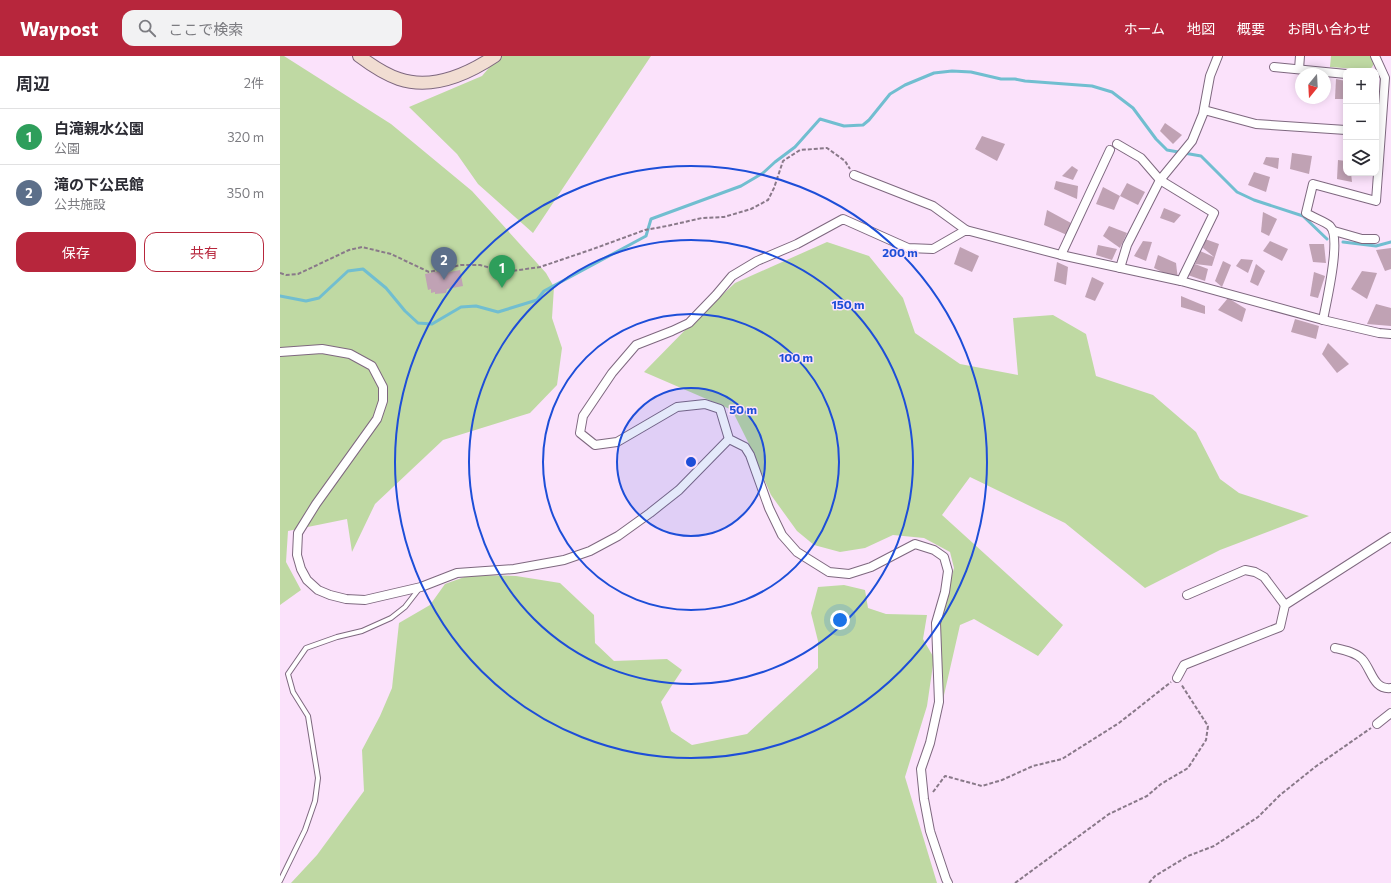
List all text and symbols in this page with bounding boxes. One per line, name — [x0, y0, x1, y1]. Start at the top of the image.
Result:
search box — [122, 10, 402, 46]
text: Waypost — [20, 17, 98, 40]
icon: search — [136, 17, 158, 39]
text: ここで検索 — [168, 20, 243, 38]
text: ホーム — [1123, 20, 1165, 37]
text: 地図 — [1187, 20, 1215, 37]
text: 概要 — [1237, 20, 1265, 37]
text: お問い合わせ — [1287, 20, 1371, 37]
north arrow — [1295, 68, 1331, 104]
map controls — [1343, 68, 1379, 176]
button: + — [1343, 68, 1379, 104]
text: 周辺 — [16, 73, 50, 94]
text: 2件 — [244, 75, 264, 91]
button: − — [1343, 104, 1379, 140]
text: 白滝親水公園 — [54, 119, 144, 137]
text: 1 — [26, 129, 32, 145]
text: 320 m — [227, 129, 264, 145]
text: 公園 — [54, 140, 80, 156]
button: layers — [1343, 140, 1379, 176]
text: 滝の下公民館 — [54, 175, 144, 193]
text: 2 — [25, 185, 33, 201]
text: 350 m — [227, 185, 264, 201]
text: 公共施設 — [54, 196, 106, 212]
button: 保存 — [16, 232, 136, 272]
button: 共有 — [144, 232, 264, 272]
text: 200 m — [882, 245, 918, 259]
pin: 2 — [431, 247, 457, 280]
pin: 1 — [489, 255, 515, 288]
text: 150 m — [831, 297, 865, 311]
text: 100 m — [779, 350, 813, 364]
text: 50 m — [729, 402, 757, 416]
centre of rings — [684, 455, 698, 469]
your location — [830, 610, 850, 630]

